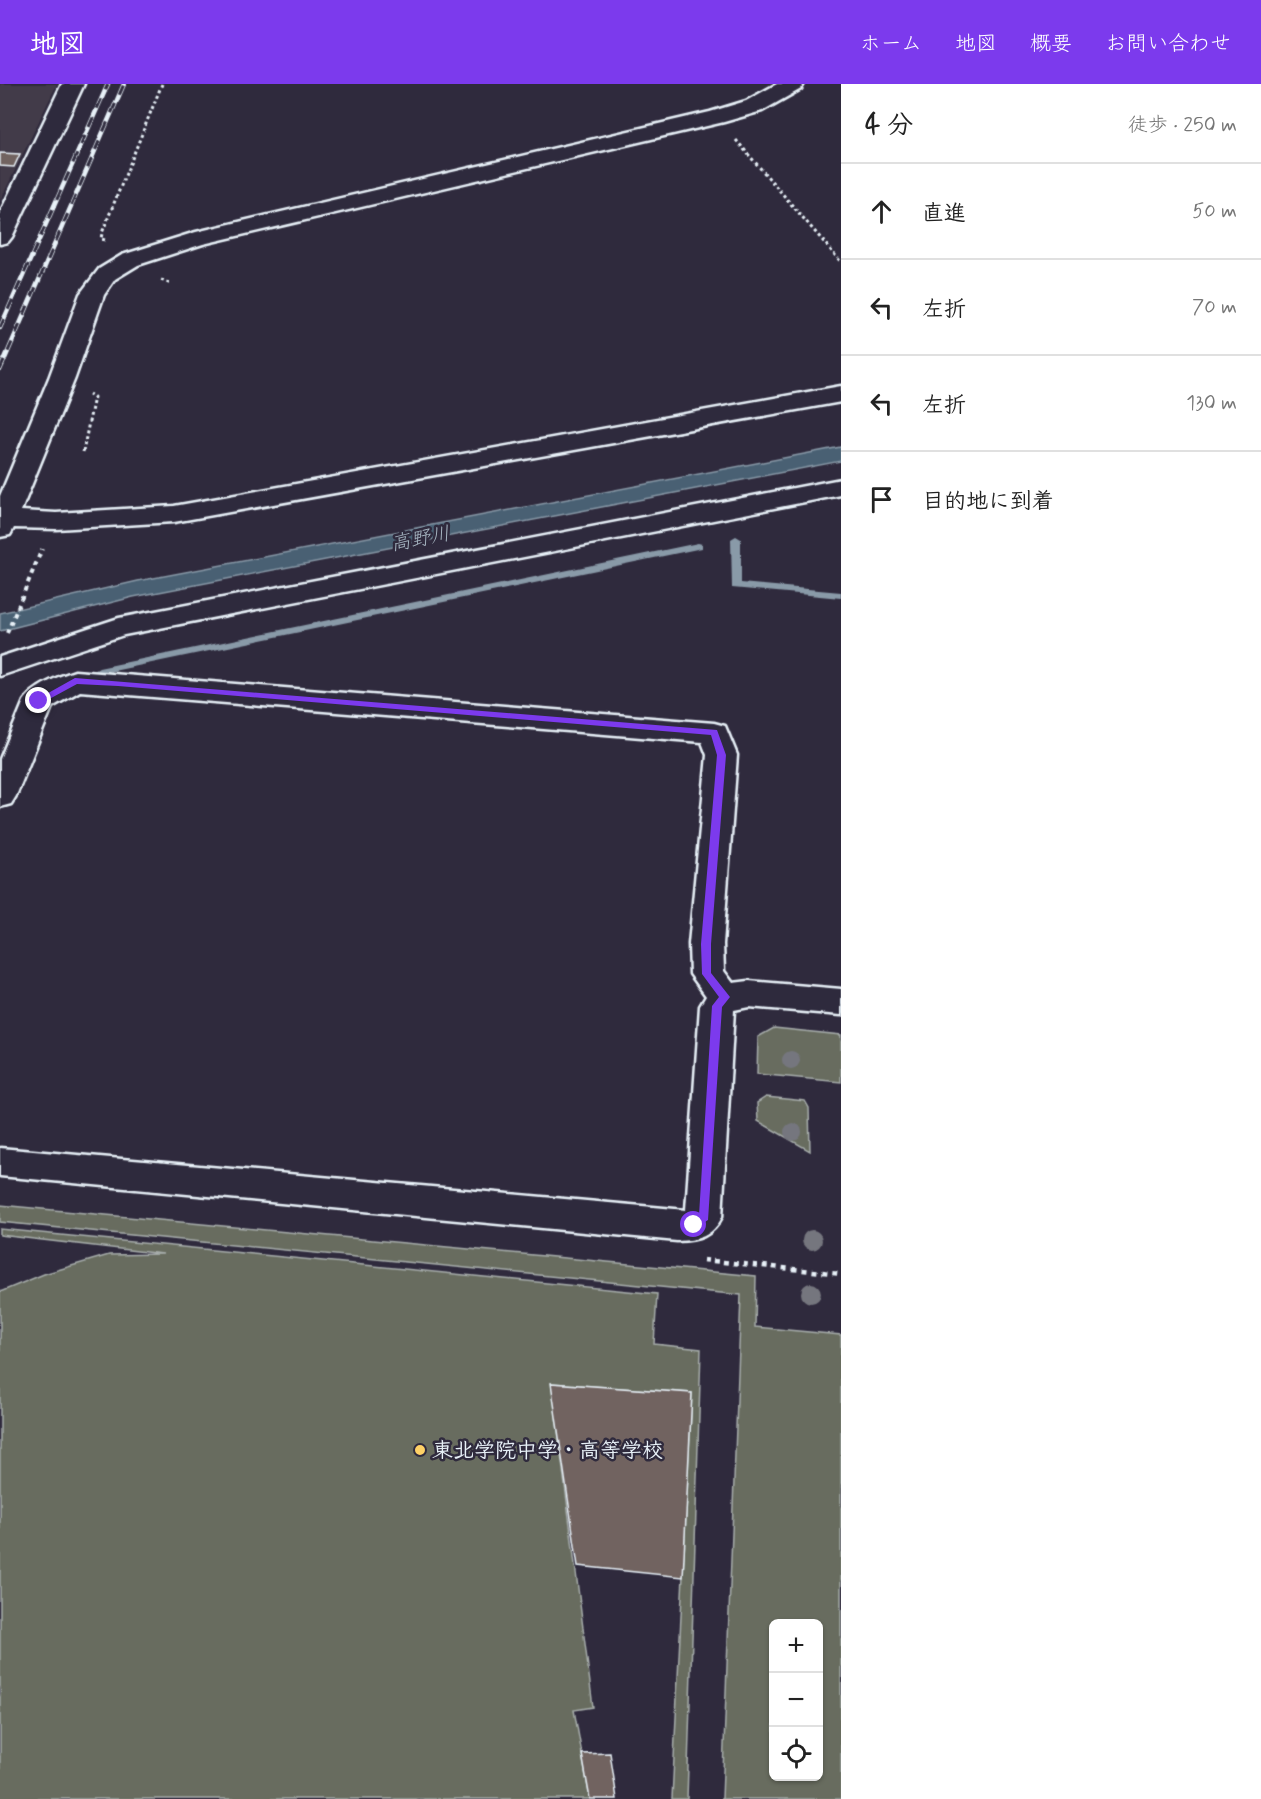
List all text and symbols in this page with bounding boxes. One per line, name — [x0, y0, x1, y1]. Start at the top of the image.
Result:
text: 地図 — [30, 27, 86, 64]
text: ホーム — [860, 30, 922, 58]
text: 地図 — [955, 30, 997, 58]
text: 概要 — [1030, 30, 1072, 58]
text: お問い合わせ — [1105, 30, 1231, 58]
text: 4 分 — [865, 109, 913, 143]
text: 徒歩 · 250 m — [1128, 112, 1237, 139]
icon: ahead — [865, 195, 898, 228]
text: 50 m — [1192, 198, 1237, 225]
text: 直進 — [922, 200, 966, 228]
icon: left — [865, 291, 898, 324]
text: 70 m — [1192, 294, 1237, 321]
text: 左折 — [922, 296, 966, 324]
icon: left — [865, 387, 898, 420]
text: 130 m — [1186, 390, 1237, 417]
text: 左折 — [922, 392, 966, 420]
icon: arrive — [865, 483, 898, 516]
text: 目的地に到着 — [922, 488, 1054, 516]
water label: 高野川 — [388, 520, 452, 558]
route end — [25, 687, 51, 713]
route start — [680, 1211, 706, 1237]
place label: 東北学院中学・高等学校 — [432, 1437, 663, 1465]
marker: 東北学院中学・高等学校 — [413, 1443, 427, 1457]
map controls — [769, 1619, 823, 1781]
button: + — [769, 1619, 823, 1673]
button: − — [769, 1673, 823, 1727]
button: locate — [769, 1727, 823, 1781]

